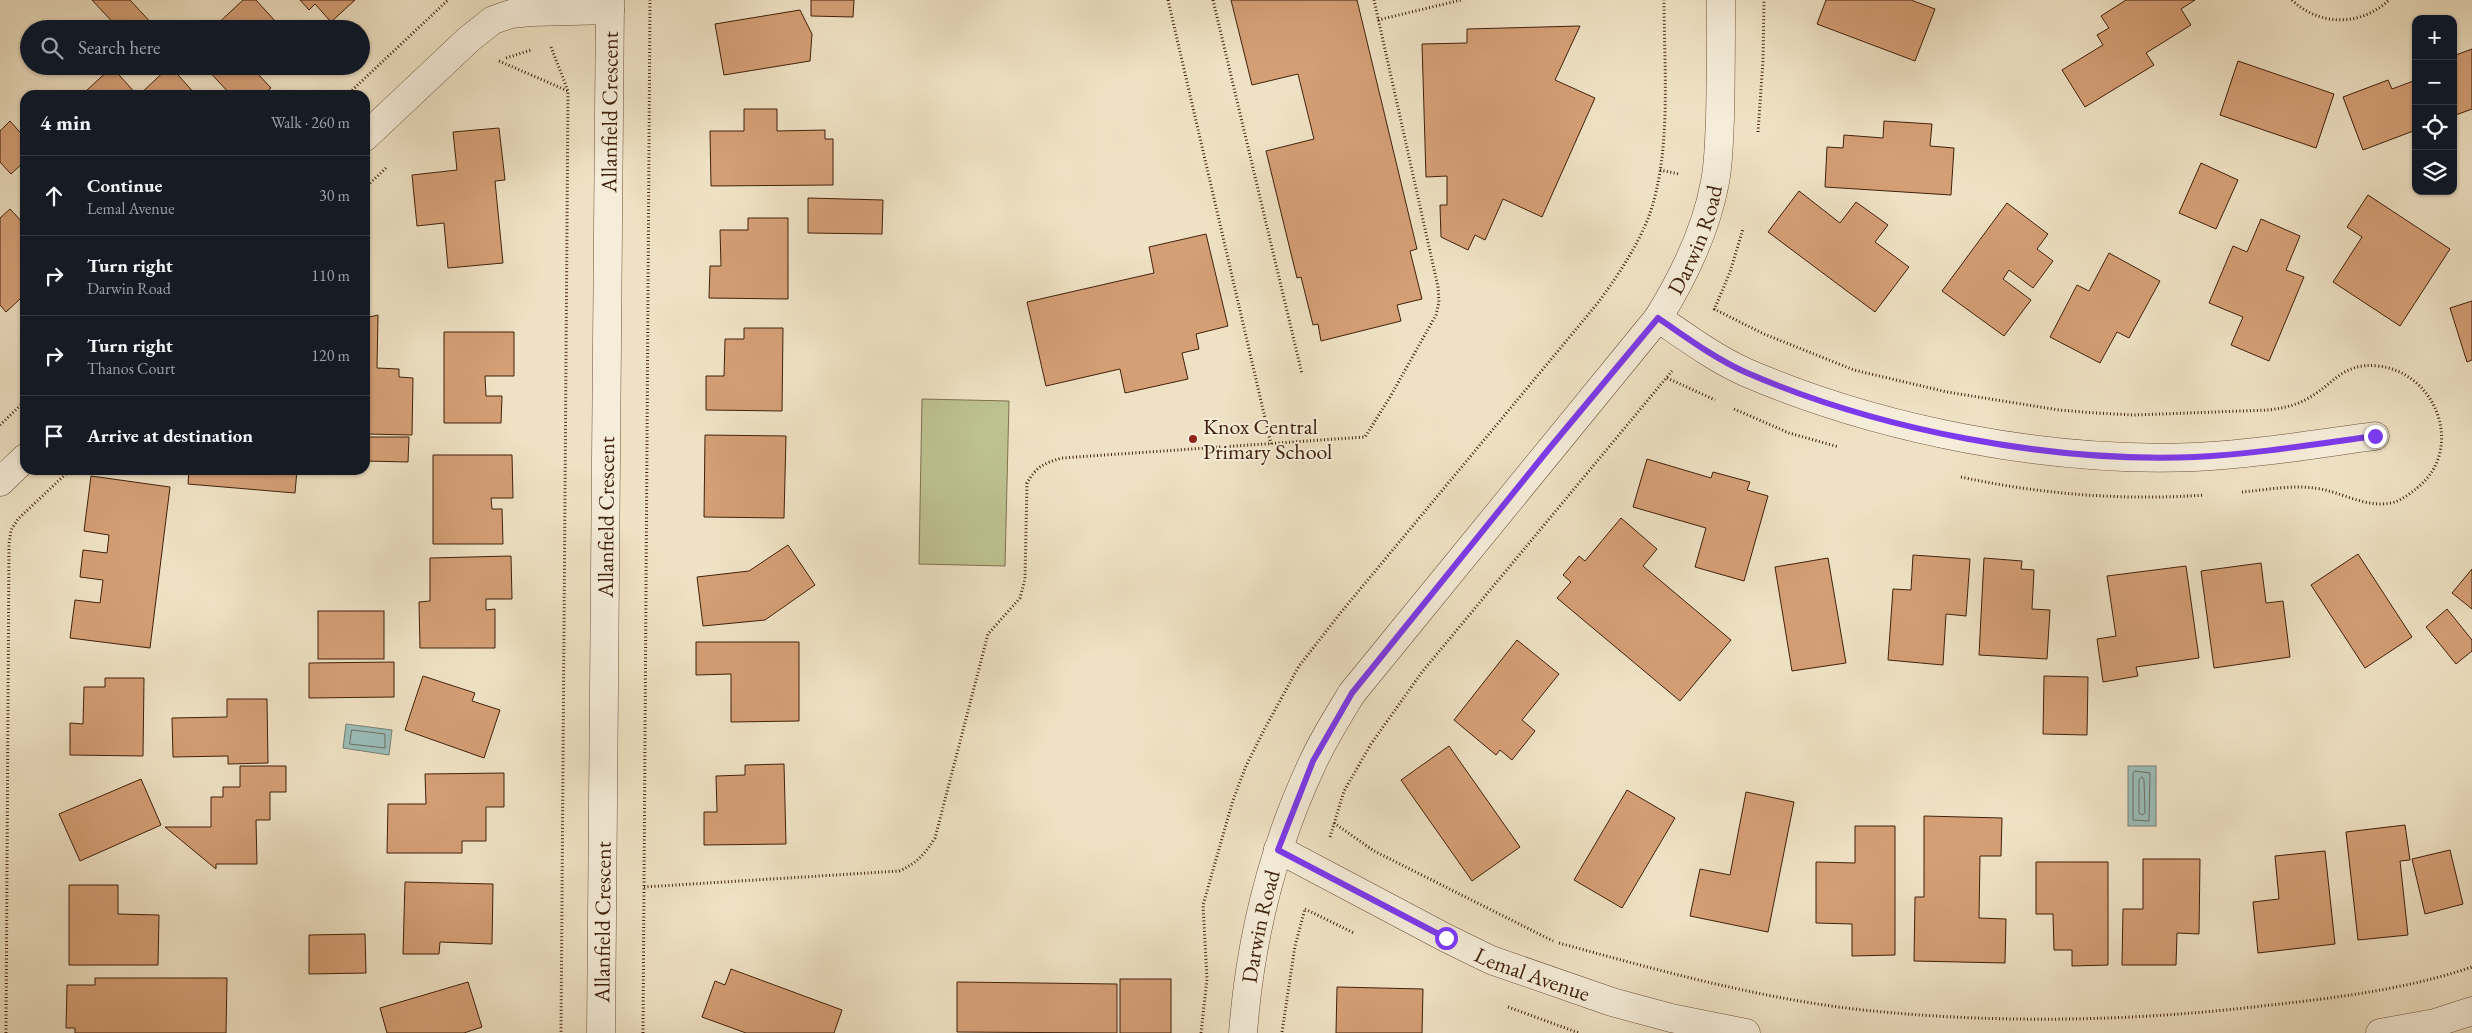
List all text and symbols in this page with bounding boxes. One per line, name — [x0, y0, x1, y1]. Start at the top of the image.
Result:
map controls — [2412, 15, 2457, 195]
button: + — [2412, 15, 2457, 60]
search box — [20, 20, 370, 75]
street label: Allanfield Crescent — [594, 31, 625, 194]
icon: search — [38, 34, 66, 62]
text: Search here — [78, 35, 160, 60]
button: − — [2412, 60, 2457, 105]
button: locate — [2412, 105, 2457, 150]
text: 4 min — [40, 109, 91, 136]
text: Walk · 260 m — [271, 112, 350, 133]
button: layers — [2412, 150, 2457, 195]
text: Continue — [87, 173, 162, 198]
icon: ahead — [40, 182, 68, 210]
street label: Darwin Road — [1661, 182, 1729, 300]
text: 30 m — [319, 185, 350, 206]
text: Lemal Avenue — [87, 198, 174, 219]
text: Turn right — [87, 253, 173, 278]
icon: right — [40, 262, 68, 290]
text: 110 m — [311, 265, 350, 286]
text: Darwin Road — [87, 278, 171, 299]
text: Turn right — [87, 333, 173, 358]
icon: right — [40, 342, 68, 370]
text: 120 m — [311, 345, 350, 366]
text: Thanos Court — [87, 358, 175, 379]
place label: Knox Central Primary School — [1203, 412, 1332, 466]
icon: arrive — [40, 422, 68, 450]
text: Arrive at destination — [87, 423, 253, 448]
route end — [2364, 425, 2387, 448]
marker: Knox Central Primary School — [1187, 433, 1199, 445]
street label: Allanfield Crescent — [591, 436, 621, 599]
street label: Allanfield Crescent — [587, 841, 618, 1004]
street label: Darwin Road — [1234, 866, 1287, 985]
route start — [1435, 927, 1458, 950]
street label: Lemal Avenue — [1470, 940, 1594, 1008]

